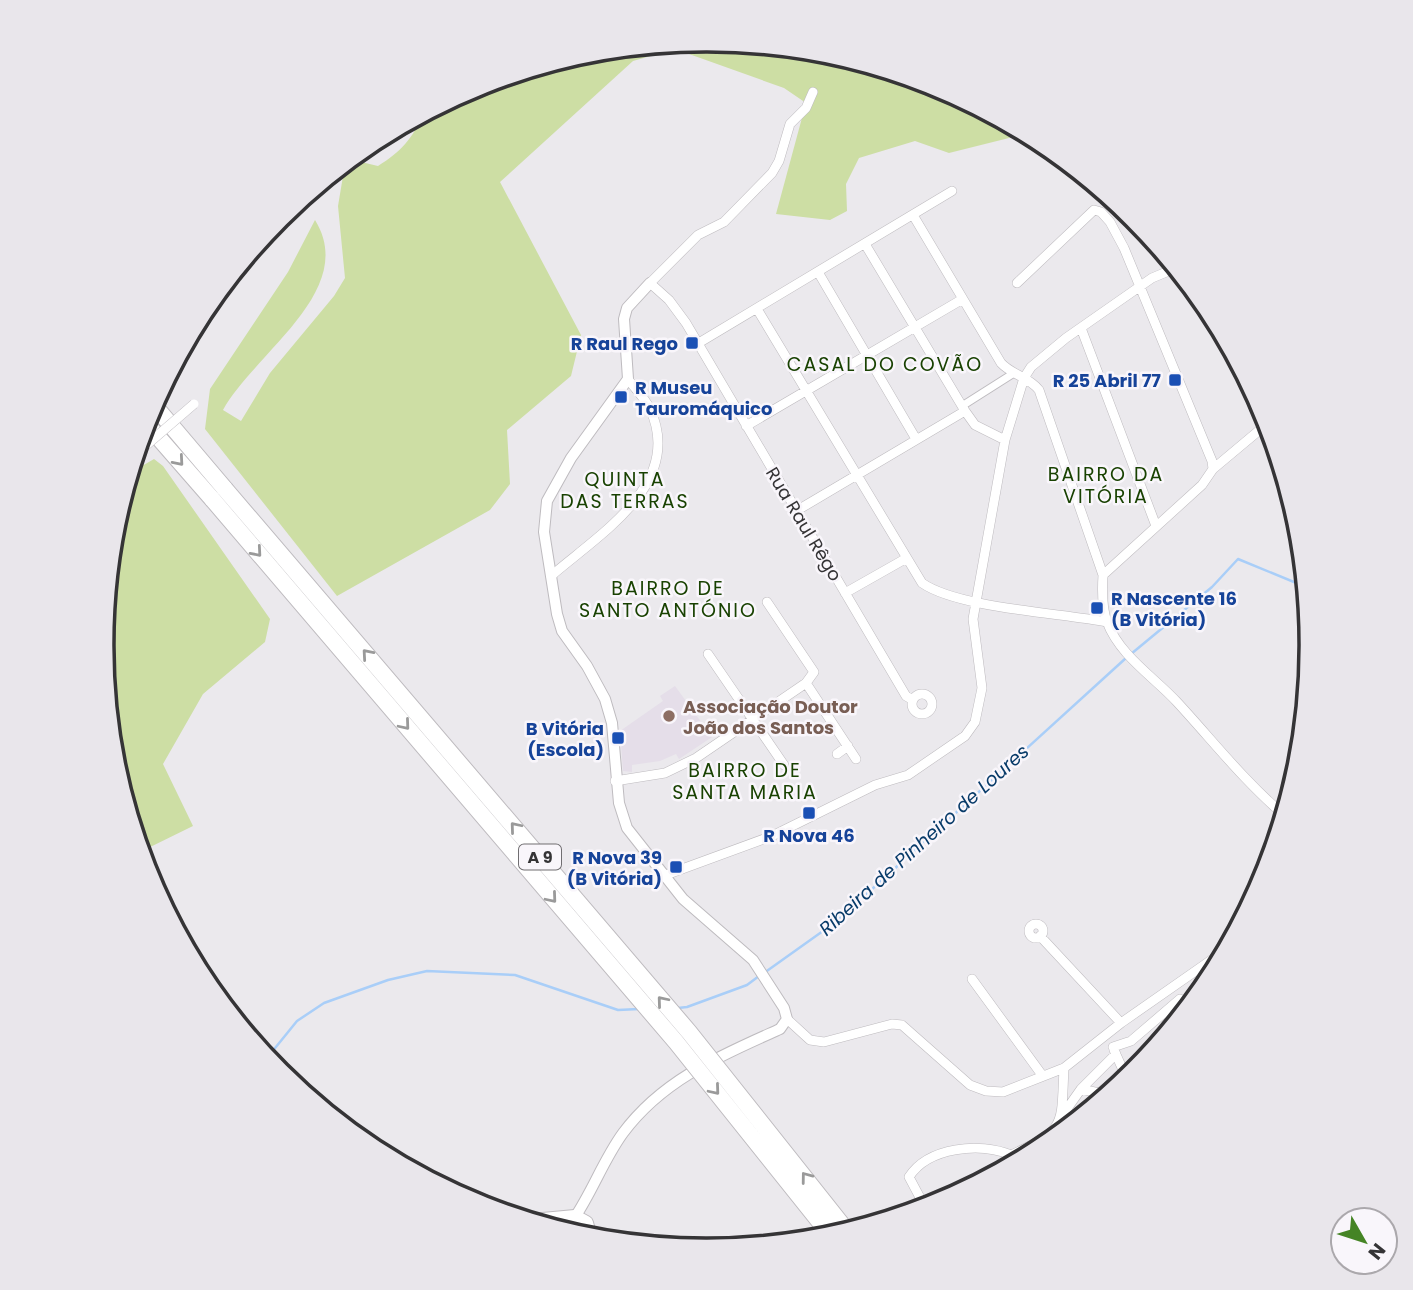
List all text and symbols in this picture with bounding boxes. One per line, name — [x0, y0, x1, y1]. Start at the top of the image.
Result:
place label: R Raul Rego — [571, 331, 678, 356]
marker: R Raul Rego — [684, 335, 700, 351]
district label: CASAL DO COVÃO — [787, 351, 983, 378]
place label: R 25 Abril 77 — [1053, 368, 1161, 393]
marker: R 25 Abril 77 — [1167, 372, 1183, 388]
place label: R Museu Tauromáquico — [635, 375, 772, 421]
marker: R Museu Tauromáquico — [613, 389, 629, 405]
one-way arrow — [171, 452, 183, 465]
district label: BAIRRO DA VITÓRIA — [1048, 461, 1164, 510]
street label: Rua Raul Rêgo — [760, 462, 848, 586]
district label: QUINTA DAS TERRAS — [560, 466, 690, 515]
one-way arrow — [249, 543, 261, 556]
district label: BAIRRO DE SANTO ANTÓNIO — [579, 575, 757, 624]
place label: R Nascente 16 (B Vitória) — [1111, 586, 1237, 632]
marker: R Nascente 16 (B Vitória) — [1089, 600, 1105, 616]
one-way arrow — [363, 650, 375, 663]
place label: Associação Doutor João dos Santos — [683, 694, 858, 740]
marker: Associação Doutor João dos Santos — [661, 708, 677, 724]
one-way arrow — [397, 716, 409, 729]
place label: B Vitória (Escola) — [526, 716, 604, 762]
marker: B Vitória (Escola) — [610, 730, 626, 746]
water label: Ribeira de Pinheiro de Loures — [813, 738, 1035, 942]
district label: BAIRRO DE SANTA MARIA — [672, 757, 818, 806]
marker: R Nova 46 — [801, 805, 817, 821]
one-way arrow — [511, 823, 523, 836]
place label: R Nova 46 — [763, 823, 855, 848]
road number: A 9 — [519, 844, 561, 870]
place label: R Nova 39 (B Vitória) — [567, 845, 662, 891]
marker: R Nova 39 (B Vitória) — [668, 859, 684, 875]
one-way arrow — [544, 889, 556, 902]
one-way arrow — [658, 996, 670, 1009]
one-way arrow — [707, 1082, 719, 1095]
one-way arrow — [801, 1172, 814, 1185]
north arrow — [1329, 1206, 1399, 1276]
text: N — [1362, 1237, 1392, 1265]

